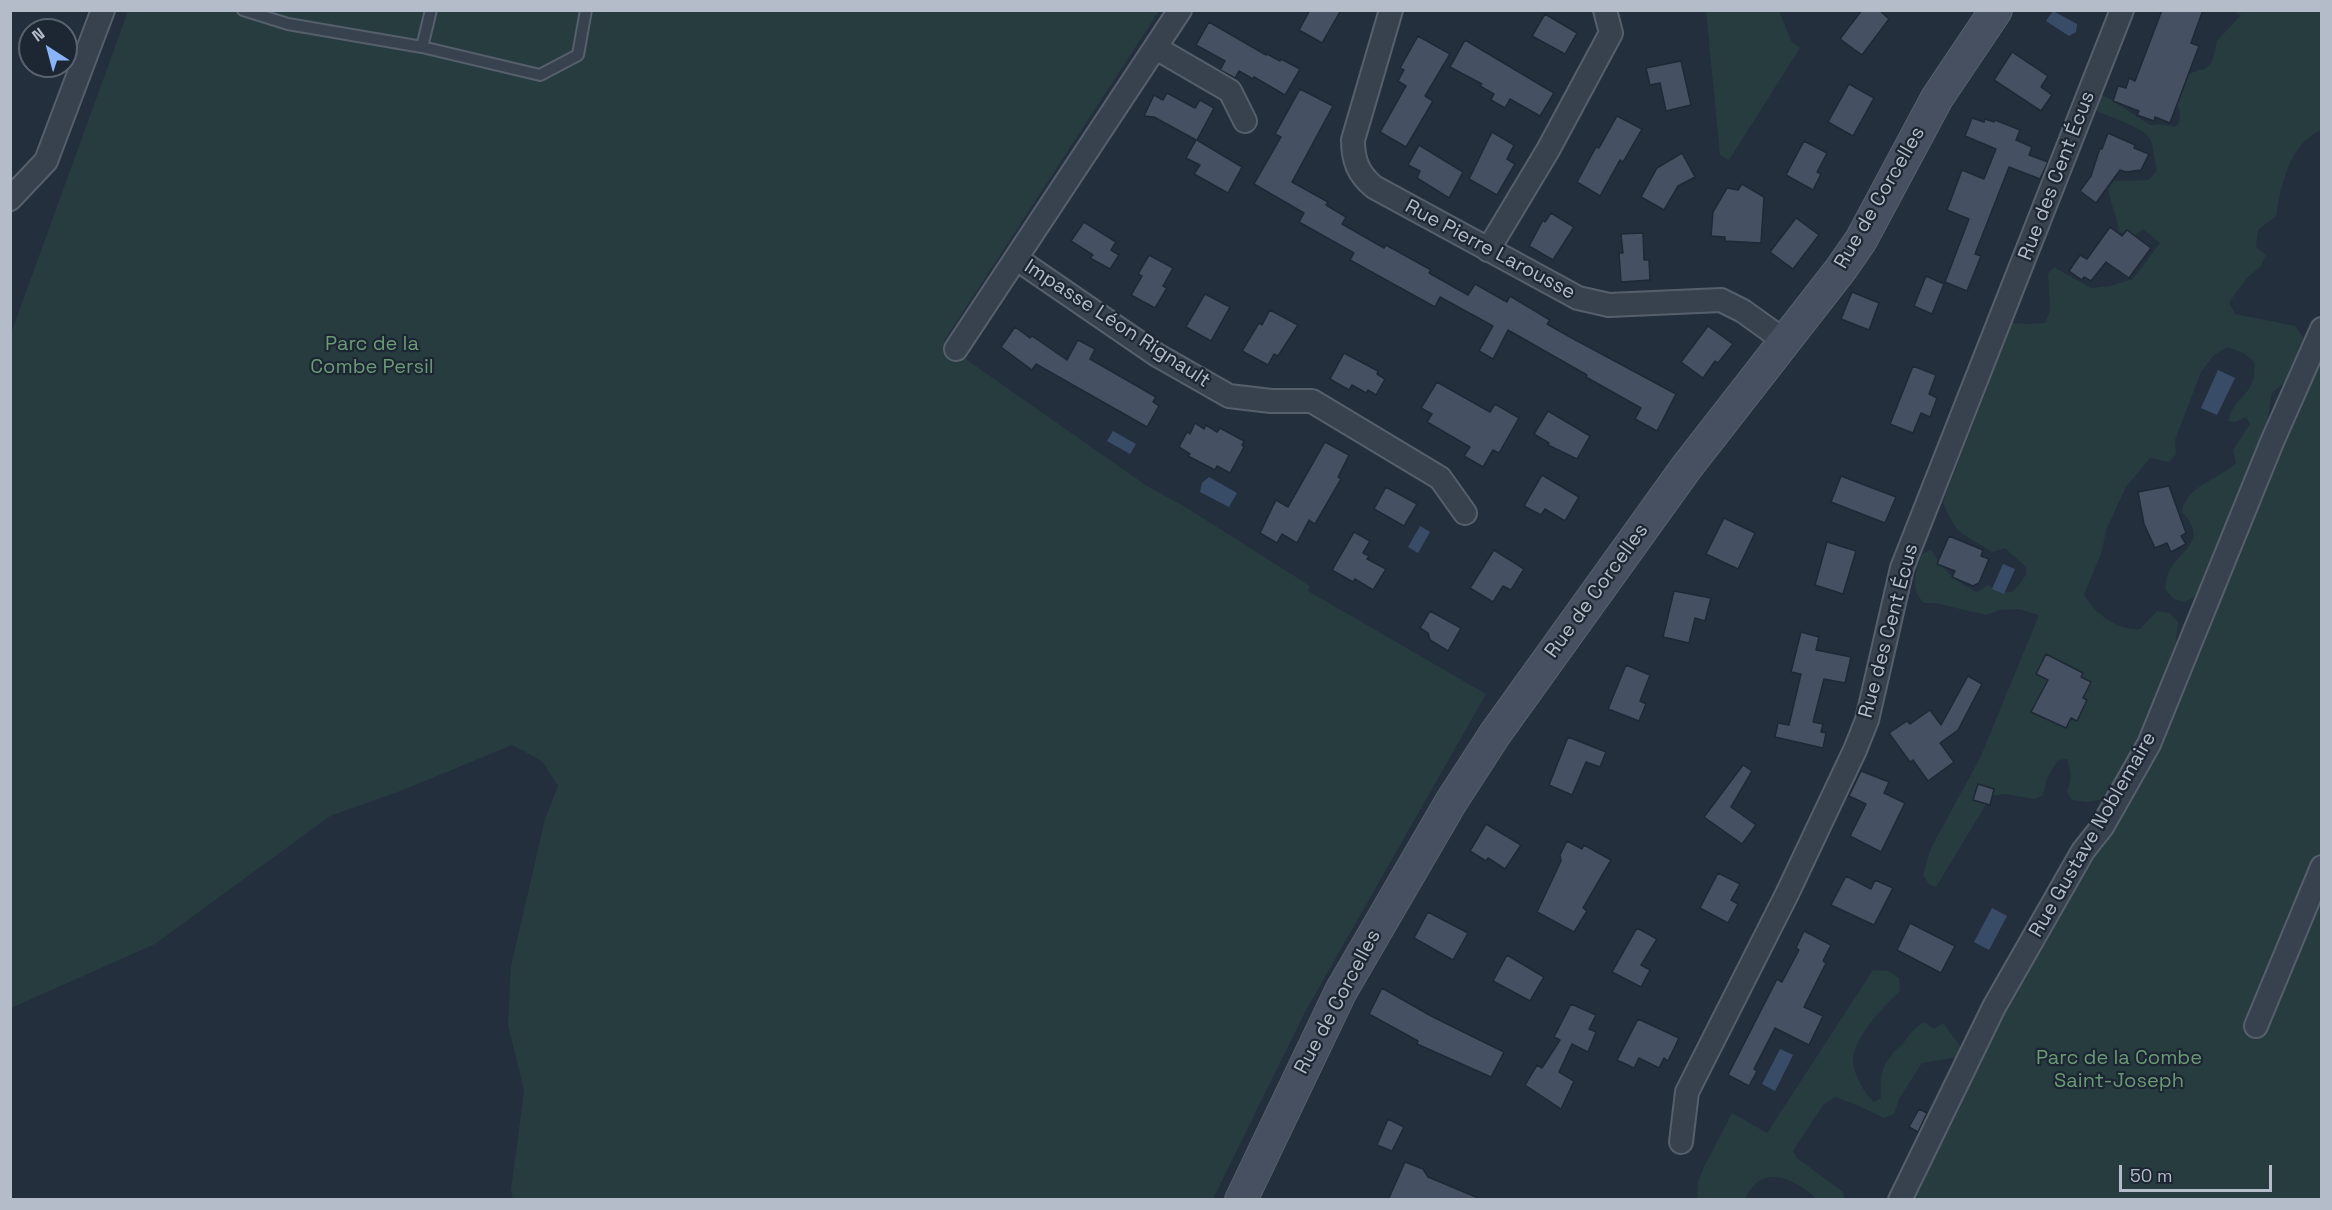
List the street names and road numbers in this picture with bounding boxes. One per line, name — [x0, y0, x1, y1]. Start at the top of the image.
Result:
street label: Rue des Cent Écus — [2014, 88, 2100, 264]
street label: Rue de Corcelles — [1830, 123, 1930, 273]
street label: Rue Pierre Larousse — [1401, 195, 1579, 305]
street label: Impasse Léon Rignault — [1019, 255, 1215, 393]
street label: Rue de Corcelles — [1540, 519, 1654, 663]
street label: Rue des Cent Écus — [1854, 541, 1924, 721]
street label: Rue Gustave Noblemaire — [2024, 728, 2162, 942]
street label: Rue de Corcelles — [1290, 926, 1386, 1078]

